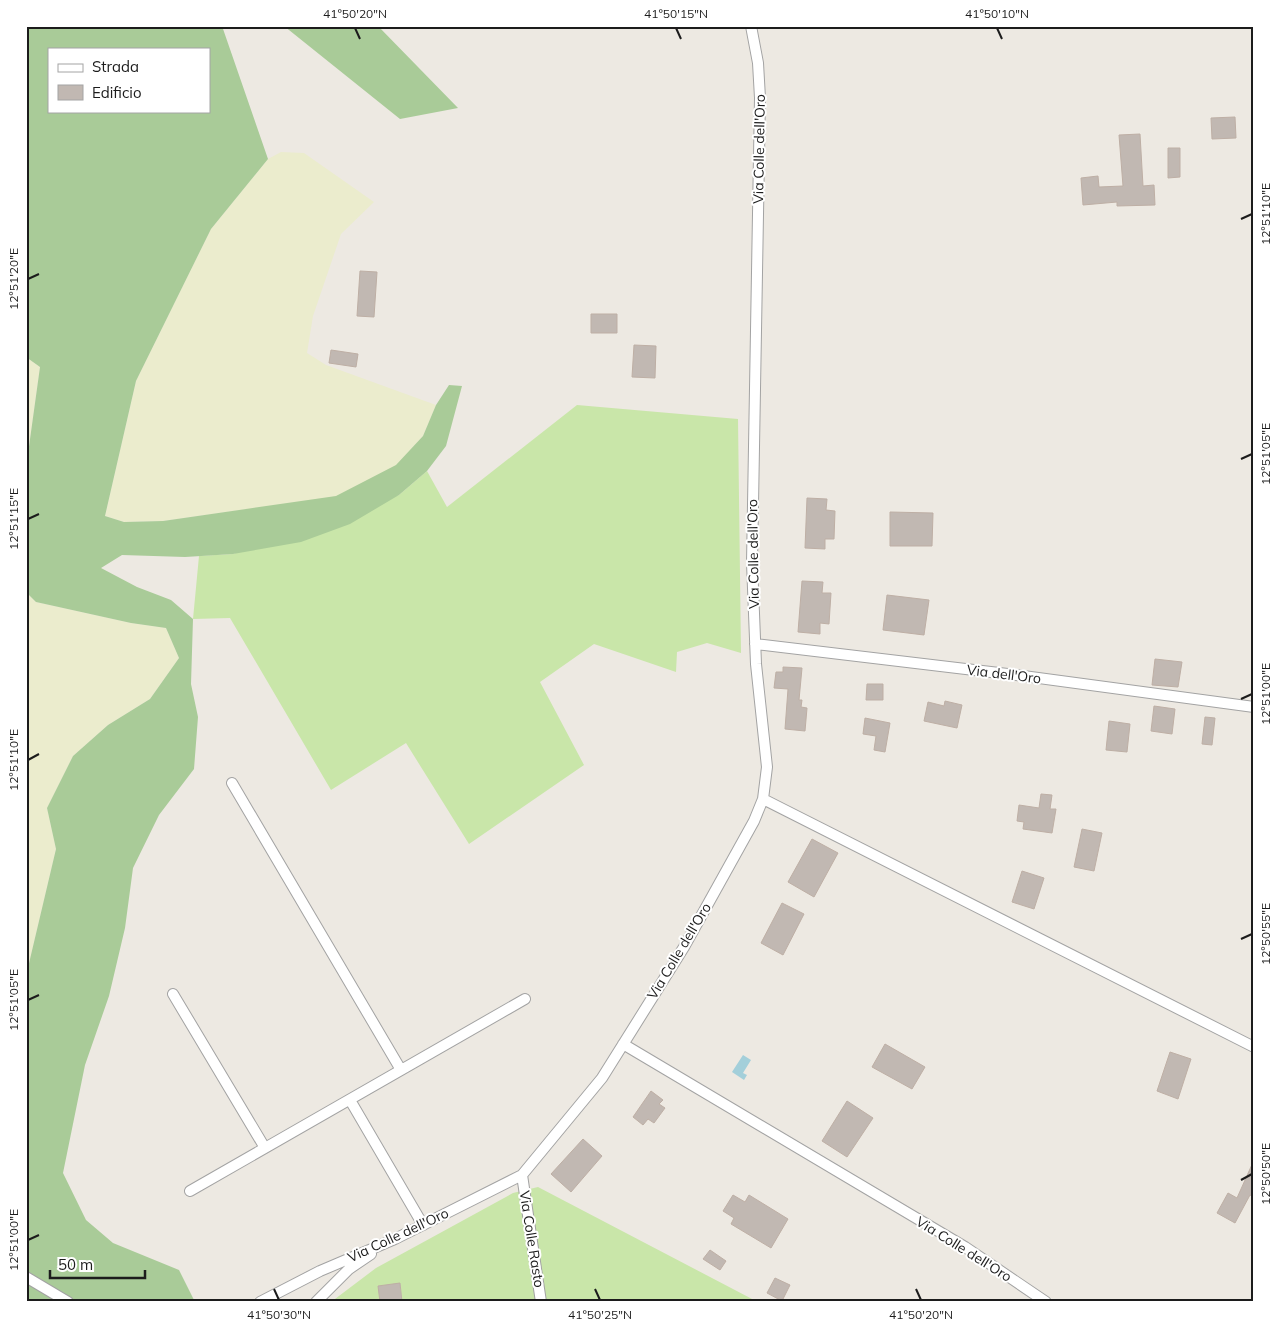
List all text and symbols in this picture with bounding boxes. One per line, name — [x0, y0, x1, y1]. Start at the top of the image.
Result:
text: 41°50'20"N — [323, 6, 387, 21]
text: 41°50'15"N — [644, 6, 708, 21]
text: 41°50'10"N — [965, 6, 1029, 21]
legend — [48, 48, 210, 112]
text: Strada — [92, 57, 139, 76]
text: Edificio — [92, 83, 142, 102]
street label: Via Colle dell'Oro — [749, 94, 769, 204]
text: 12°51'10"E — [1258, 183, 1273, 245]
text: 12°51'20"E — [6, 248, 21, 310]
text: 12°51'05"E — [1258, 423, 1273, 485]
text: 12°51'15"E — [6, 488, 21, 550]
street label: Via Colle dell'Oro — [743, 499, 763, 609]
street label: Via dell'Oro — [966, 661, 1042, 687]
text: 12°51'00"E — [1258, 663, 1273, 725]
text: 12°51'10"E — [6, 729, 21, 791]
street label: Via Colle dell'Oro — [643, 899, 715, 1003]
text: 12°50'55"E — [1258, 903, 1273, 965]
text: 12°51'05"E — [6, 969, 21, 1031]
text: 12°50'50"E — [1258, 1143, 1273, 1205]
street label: Via Colle Rasto — [515, 1189, 549, 1289]
street label: Via Colle dell'Oro — [344, 1204, 452, 1266]
text: 12°51'00"E — [6, 1209, 21, 1271]
street label: Via Colle dell'Oro — [913, 1212, 1015, 1286]
scale bar — [50, 1248, 145, 1280]
text: 50 m — [58, 1255, 93, 1274]
text: 41°50'30"N — [247, 1307, 311, 1322]
text: 41°50'25"N — [568, 1307, 632, 1322]
text: 41°50'20"N — [889, 1307, 953, 1322]

